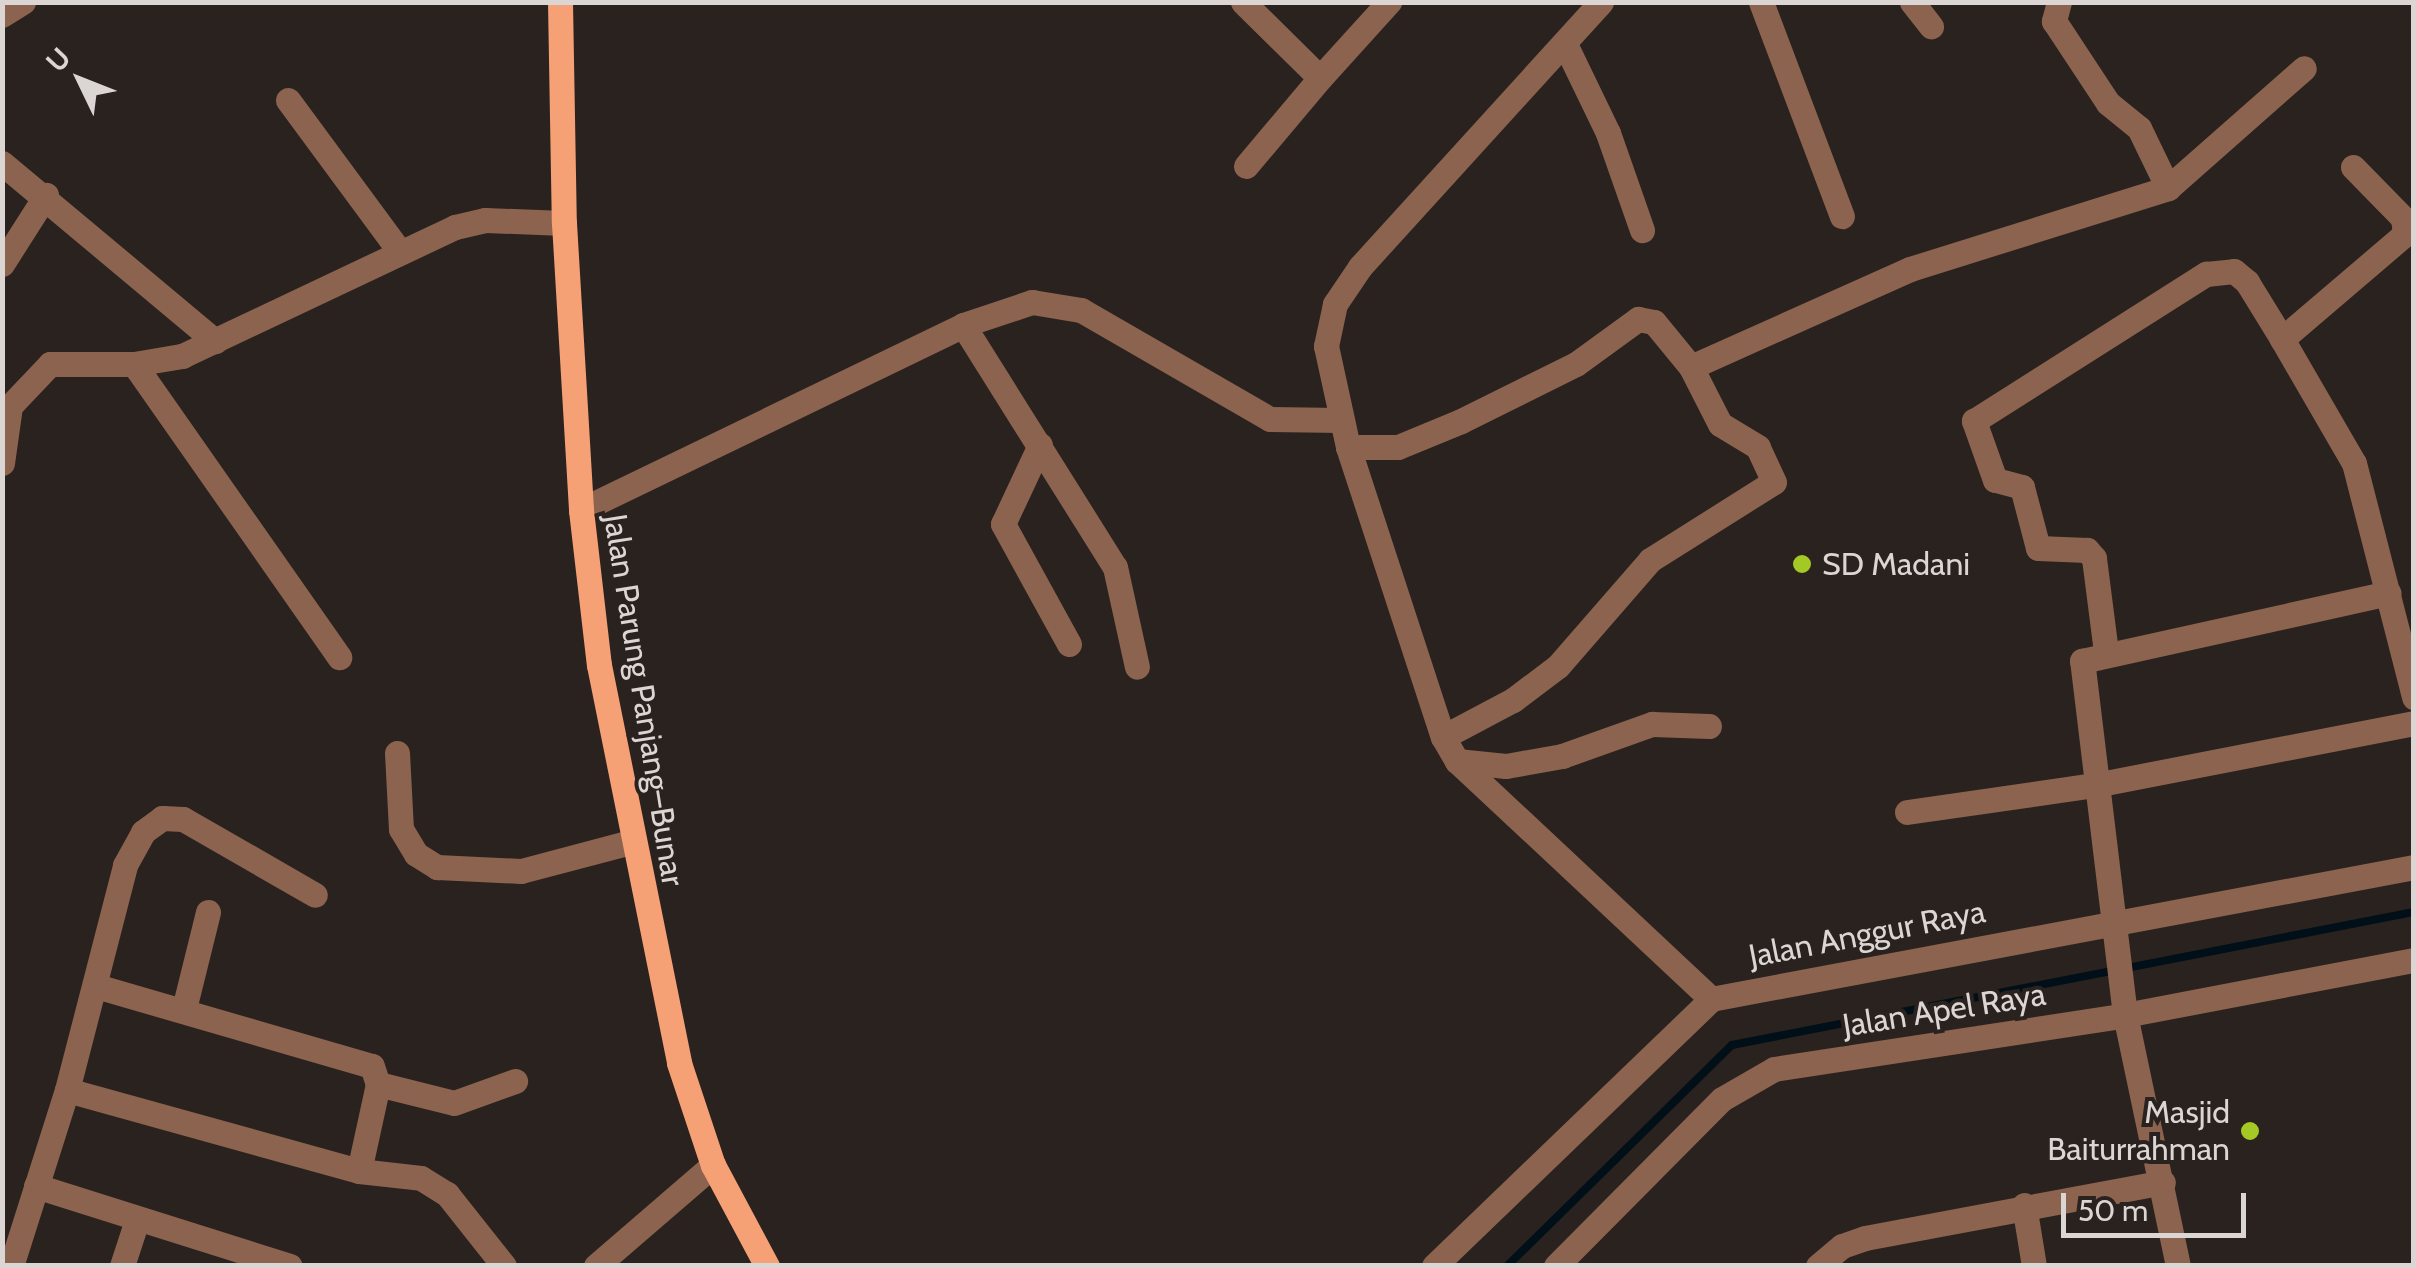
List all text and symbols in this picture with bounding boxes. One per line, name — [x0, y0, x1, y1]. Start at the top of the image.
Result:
north arrow — [30, 30, 130, 130]
text: U — [39, 41, 77, 78]
street label: Jalan Parung Panjang–Bunar — [596, 511, 692, 889]
place label: SD Madani — [1822, 545, 1970, 583]
marker: SD Madani — [1791, 553, 1813, 575]
street label: Jalan Anggur Raya — [1746, 892, 1988, 976]
street label: Jalan Apel Raya — [1840, 975, 2048, 1045]
place label: Masjid Baiturrahman — [2047, 1094, 2230, 1169]
marker: Masjid Baiturrahman — [2239, 1120, 2261, 1142]
scale bar — [2066, 1173, 2251, 1235]
text: 50 m — [2078, 1192, 2148, 1229]

